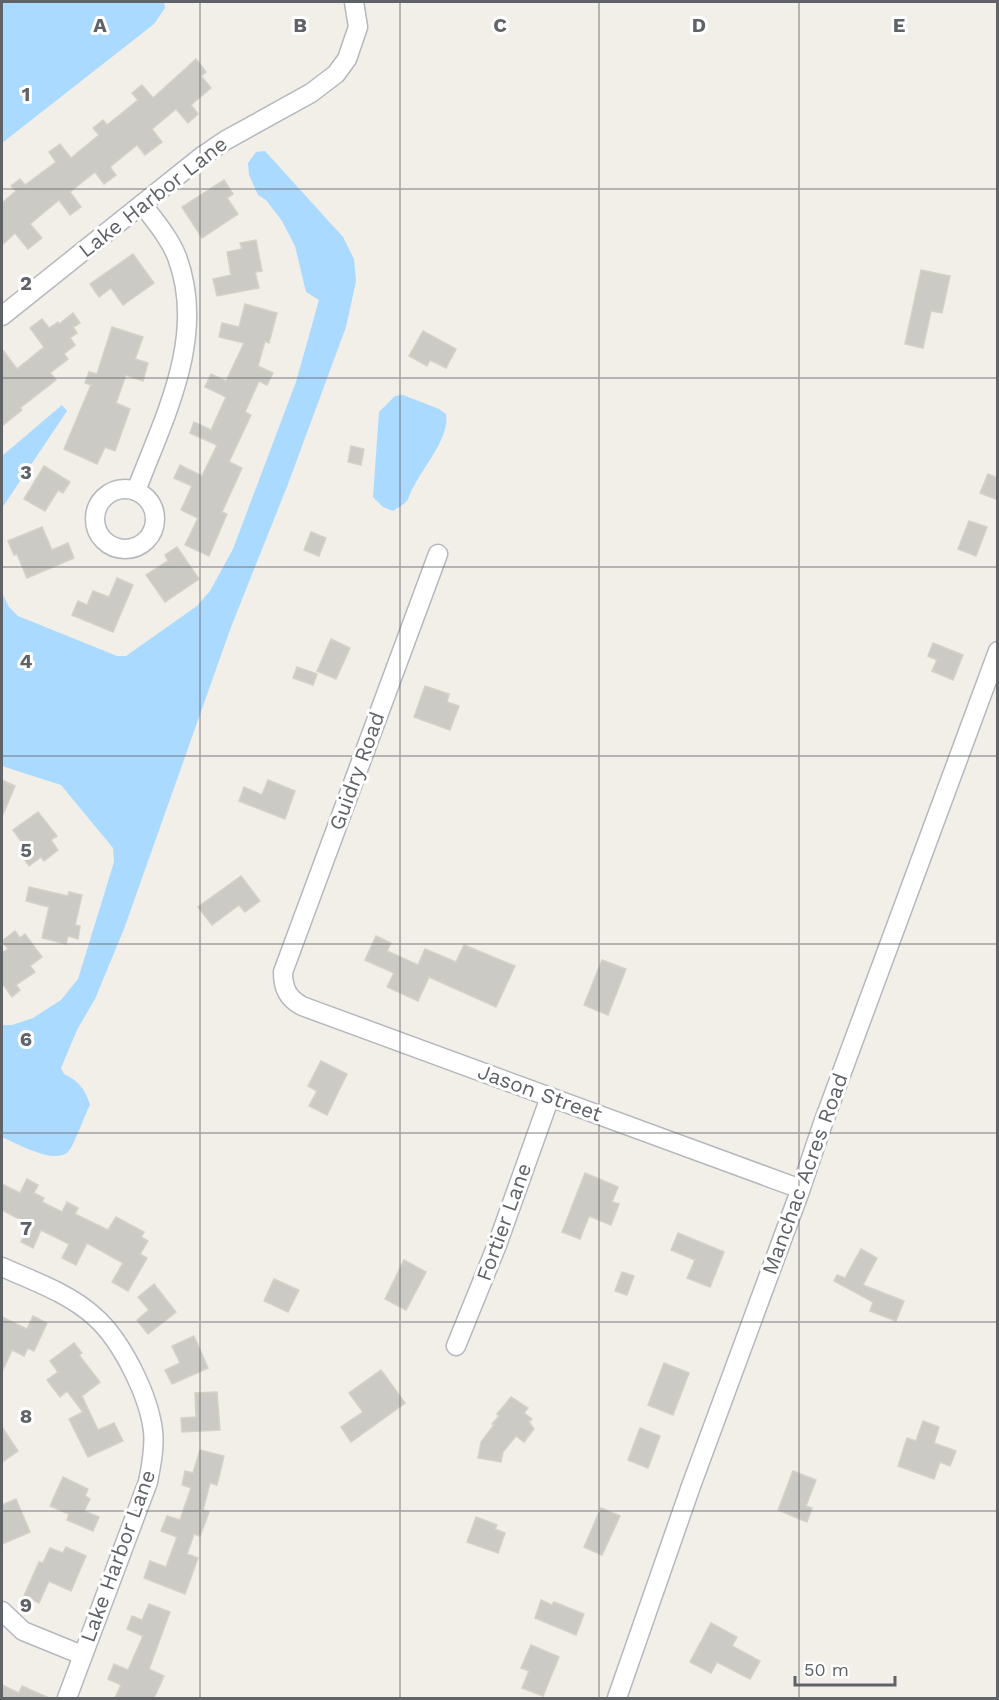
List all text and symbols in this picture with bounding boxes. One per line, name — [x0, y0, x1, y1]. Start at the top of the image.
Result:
text: A — [93, 13, 107, 37]
text: B — [293, 13, 307, 37]
text: C — [493, 13, 507, 37]
text: D — [692, 13, 706, 37]
text: E — [893, 13, 905, 37]
text: 1 — [22, 82, 30, 106]
street label: Lake Harbor Lane — [73, 131, 232, 262]
text: 2 — [20, 271, 32, 295]
text: 3 — [20, 460, 32, 484]
text: 4 — [20, 649, 33, 673]
street label: Guidry Road — [324, 708, 390, 833]
text: 5 — [20, 838, 32, 862]
text: 6 — [20, 1027, 32, 1051]
street label: Jason Street — [475, 1058, 606, 1127]
street label: Manchac Acres Road — [756, 1070, 853, 1278]
street label: Fortier Lane — [471, 1160, 536, 1284]
text: 7 — [20, 1216, 32, 1240]
text: 8 — [20, 1404, 32, 1428]
street label: Lake Harbor Lane — [75, 1466, 160, 1645]
text: 9 — [20, 1593, 32, 1617]
scale bar — [795, 1649, 896, 1687]
text: 50 m — [804, 1659, 849, 1680]

